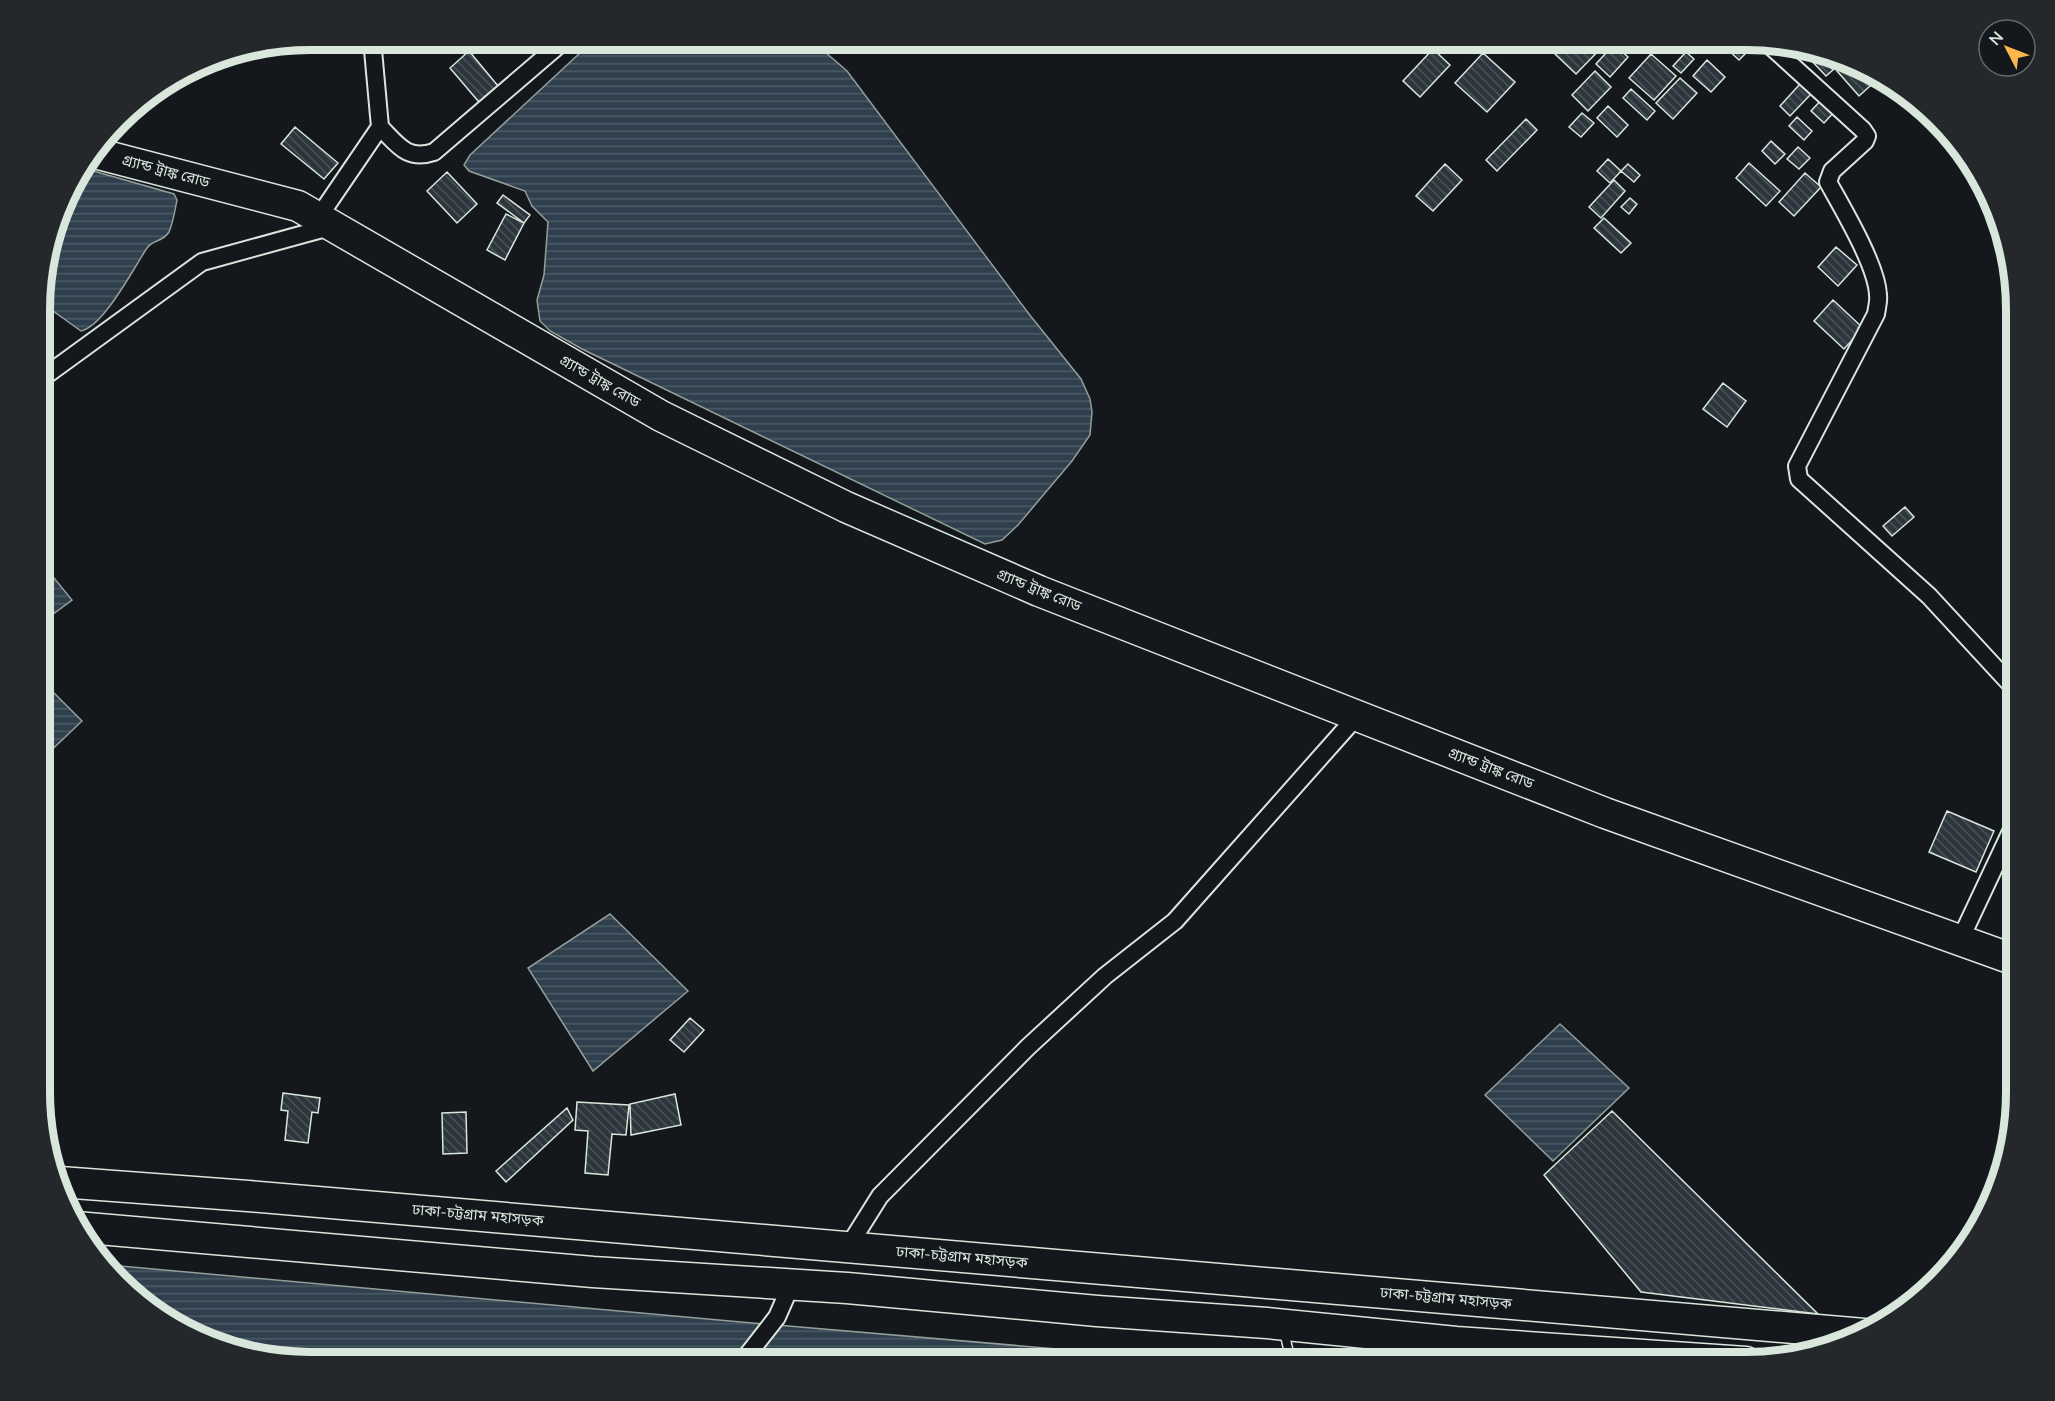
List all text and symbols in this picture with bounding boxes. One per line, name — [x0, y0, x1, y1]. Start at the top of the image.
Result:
north arrow — [1977, 18, 2037, 78]
text: N — [1984, 27, 2009, 50]
street label: গ্র্যান্ড ট্রাঙ্ক রোড — [120, 150, 212, 192]
street label: গ্র্যান্ড ট্রাঙ্ক রোড — [556, 350, 644, 412]
street label: গ্র্যান্ড ট্রাঙ্ক রোড — [994, 564, 1085, 616]
street label: গ্র্যান্ড ট্রাঙ্ক রোড — [1445, 743, 1537, 794]
street label: ঢাকা-চট্টগ্রাম মহাসড়ক — [410, 1199, 545, 1231]
street label: ঢাকা-চট্টগ্রাম মহাসড়ক — [894, 1241, 1029, 1273]
street label: ঢাকা-চট্টগ্রাম মহাসড়ক — [1378, 1282, 1513, 1314]

